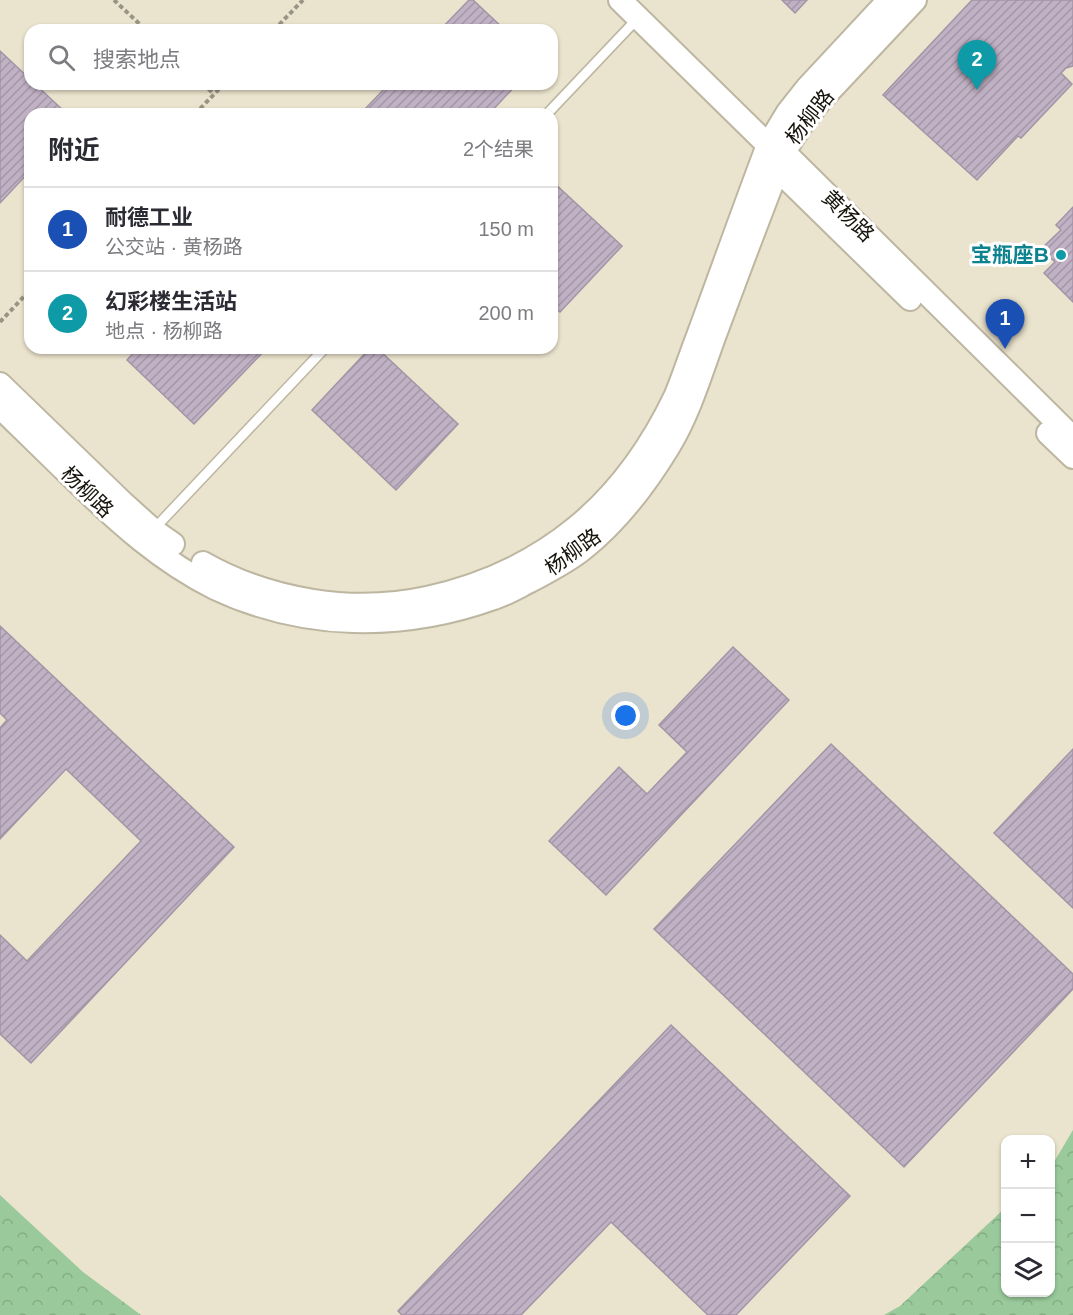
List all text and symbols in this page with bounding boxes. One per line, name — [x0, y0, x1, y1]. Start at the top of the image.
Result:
search box — [24, 24, 558, 90]
pin: 2 — [958, 40, 996, 90]
icon: search — [45, 41, 78, 74]
text: 搜索地点 — [93, 47, 181, 72]
street label: 杨柳路 — [781, 85, 838, 149]
text: 附近 — [48, 135, 100, 165]
text: 2个结果 — [463, 138, 534, 160]
street label: 黄杨路 — [818, 185, 879, 246]
text: 耐德工业 — [105, 205, 193, 230]
text: 1 — [62, 218, 73, 240]
text: 150 m — [478, 218, 534, 240]
text: 公交站 · 黄杨路 — [105, 236, 243, 258]
place label: 宝瓶座B — [971, 243, 1049, 266]
marker: 宝瓶座B — [1054, 248, 1068, 262]
text: 幻彩楼生活站 — [105, 289, 237, 314]
pin: 1 — [986, 300, 1024, 349]
text: 2 — [62, 302, 73, 324]
text: 200 m — [478, 302, 534, 324]
text: 地点 · 杨柳路 — [105, 320, 223, 342]
street label: 杨柳路 — [57, 461, 118, 522]
street label: 杨柳路 — [540, 524, 605, 579]
your location — [611, 701, 640, 730]
map controls — [1001, 1135, 1055, 1297]
button: + — [1001, 1135, 1055, 1189]
button: − — [1001, 1189, 1055, 1243]
button: layers — [1001, 1243, 1055, 1297]

